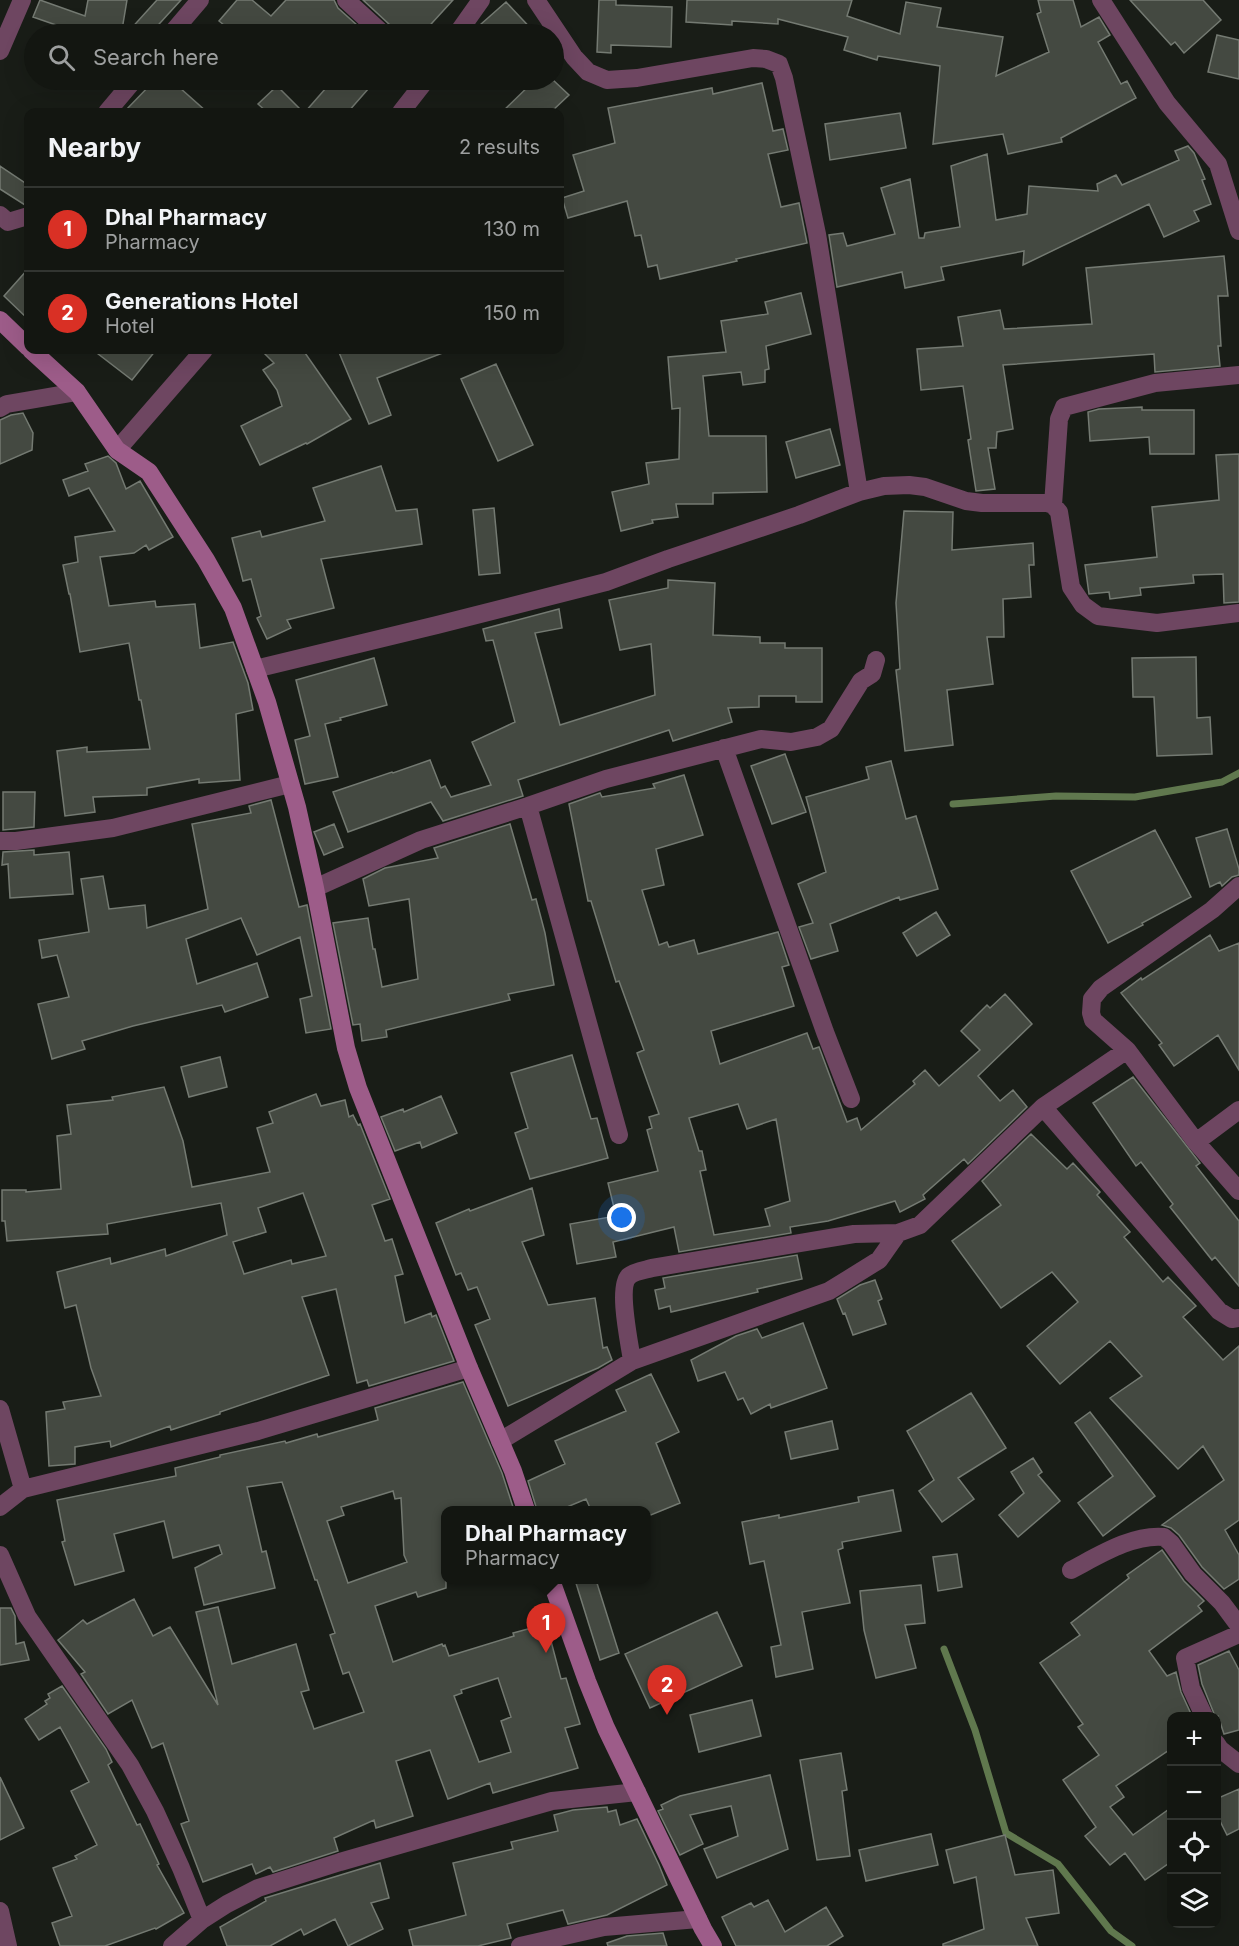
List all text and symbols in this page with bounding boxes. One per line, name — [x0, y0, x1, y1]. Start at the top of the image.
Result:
search box — [24, 24, 564, 90]
icon: search — [45, 41, 78, 74]
text: Search here — [93, 44, 219, 70]
text: Nearby — [48, 132, 141, 163]
text: 2 results — [459, 135, 540, 159]
text: Dhal Pharmacy — [105, 204, 267, 230]
text: 1 — [63, 217, 72, 241]
text: 130 m — [484, 217, 540, 241]
text: Pharmacy — [105, 230, 200, 254]
text: Generations Hotel — [105, 288, 298, 314]
text: 2 — [61, 301, 74, 325]
text: 150 m — [484, 301, 540, 325]
text: Hotel — [105, 314, 155, 338]
your location — [607, 1203, 636, 1232]
popup — [441, 1506, 651, 1584]
text: Dhal Pharmacy — [465, 1520, 627, 1546]
text: Pharmacy — [465, 1546, 560, 1570]
pin: 1 — [526, 1604, 566, 1653]
pin: 2 — [648, 1666, 686, 1715]
map controls — [1167, 1712, 1221, 1928]
button: + — [1167, 1712, 1221, 1766]
button: − — [1167, 1766, 1221, 1820]
button: locate — [1167, 1820, 1221, 1874]
button: layers — [1167, 1874, 1221, 1928]

